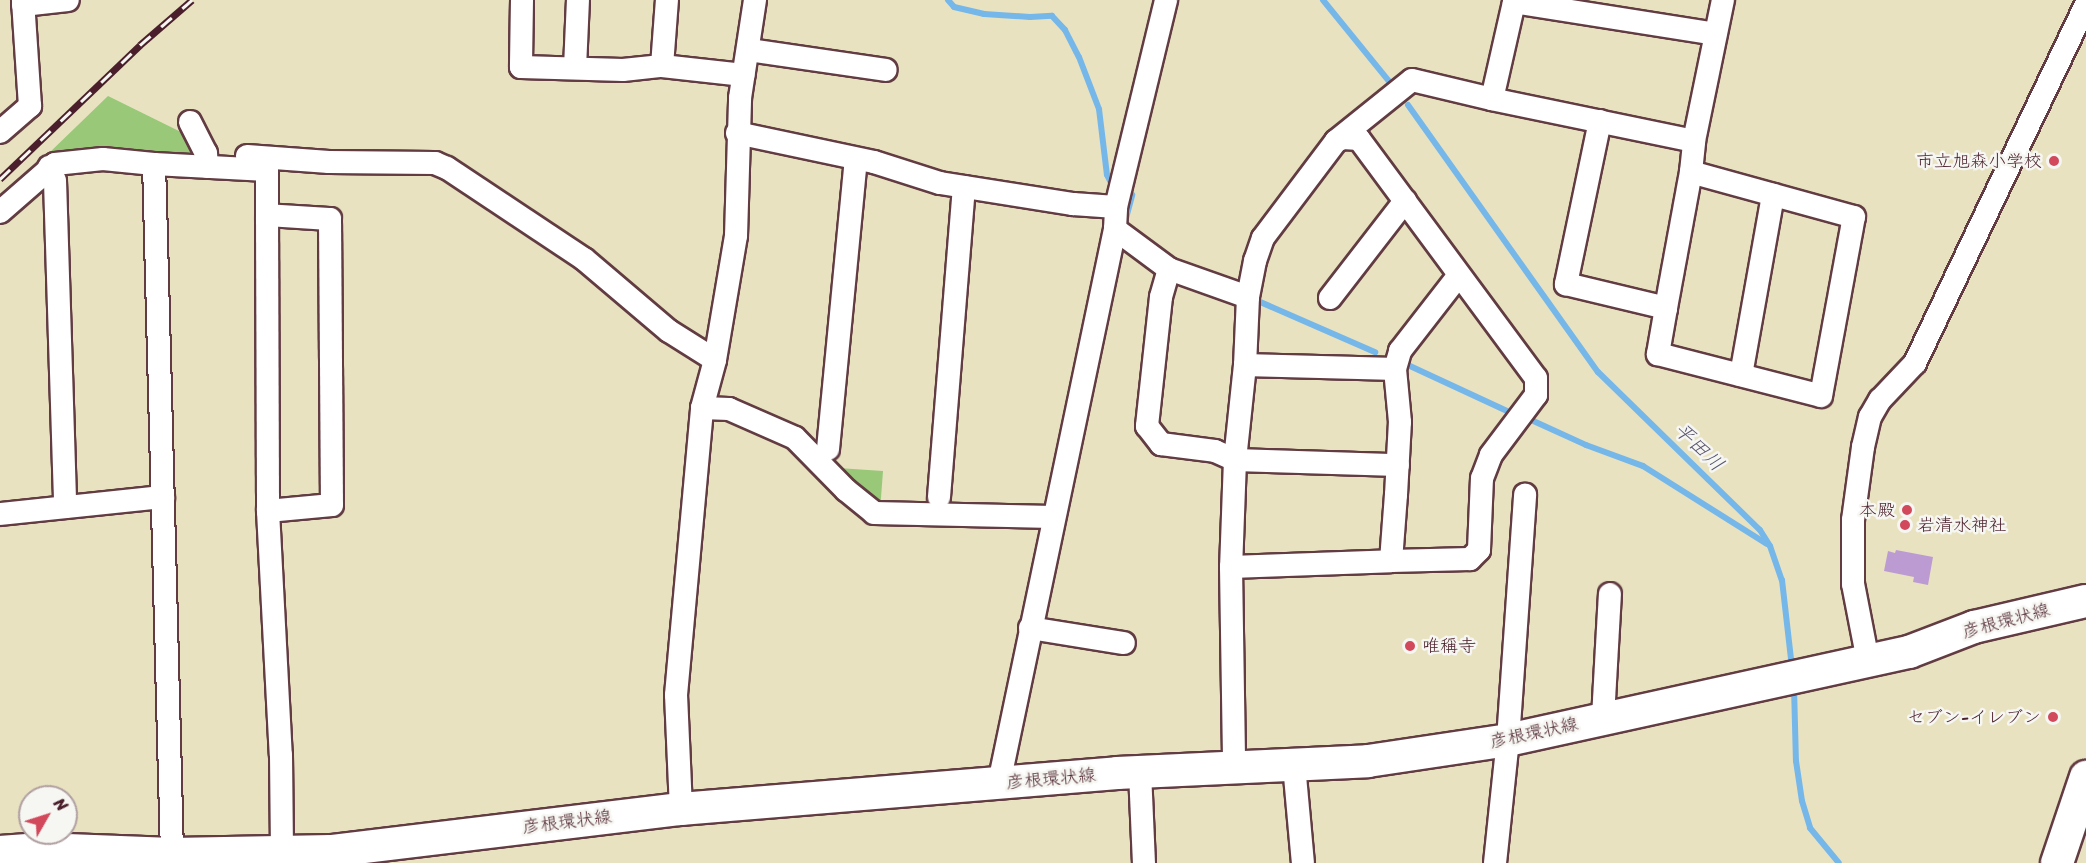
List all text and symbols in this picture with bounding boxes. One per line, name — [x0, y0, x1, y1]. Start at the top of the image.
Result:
place label: 市立旭森小学校 — [1916, 150, 2042, 172]
marker: 市立旭森小学校 — [2047, 154, 2061, 168]
water label: 平田川 — [1669, 418, 1729, 476]
place label: 本殿 — [1859, 499, 1895, 521]
marker: 本殿 — [1900, 503, 1914, 517]
place label: 岩清水神社 — [1917, 514, 2007, 536]
marker: 岩清水神社 — [1898, 518, 1912, 532]
street label: 彦根環状線 — [1960, 599, 2052, 643]
place label: 唯稱寺 — [1422, 635, 1476, 657]
marker: 唯稱寺 — [1403, 639, 1417, 653]
place label: セブン-イレブン — [1907, 706, 2041, 728]
marker: セブン-イレブン — [2046, 710, 2060, 724]
street label: 彦根環状線 — [1488, 713, 1580, 753]
street label: 彦根環状線 — [1005, 764, 1097, 794]
north arrow — [18, 785, 78, 845]
text: N — [46, 791, 76, 818]
street label: 彦根環状線 — [521, 806, 613, 838]

